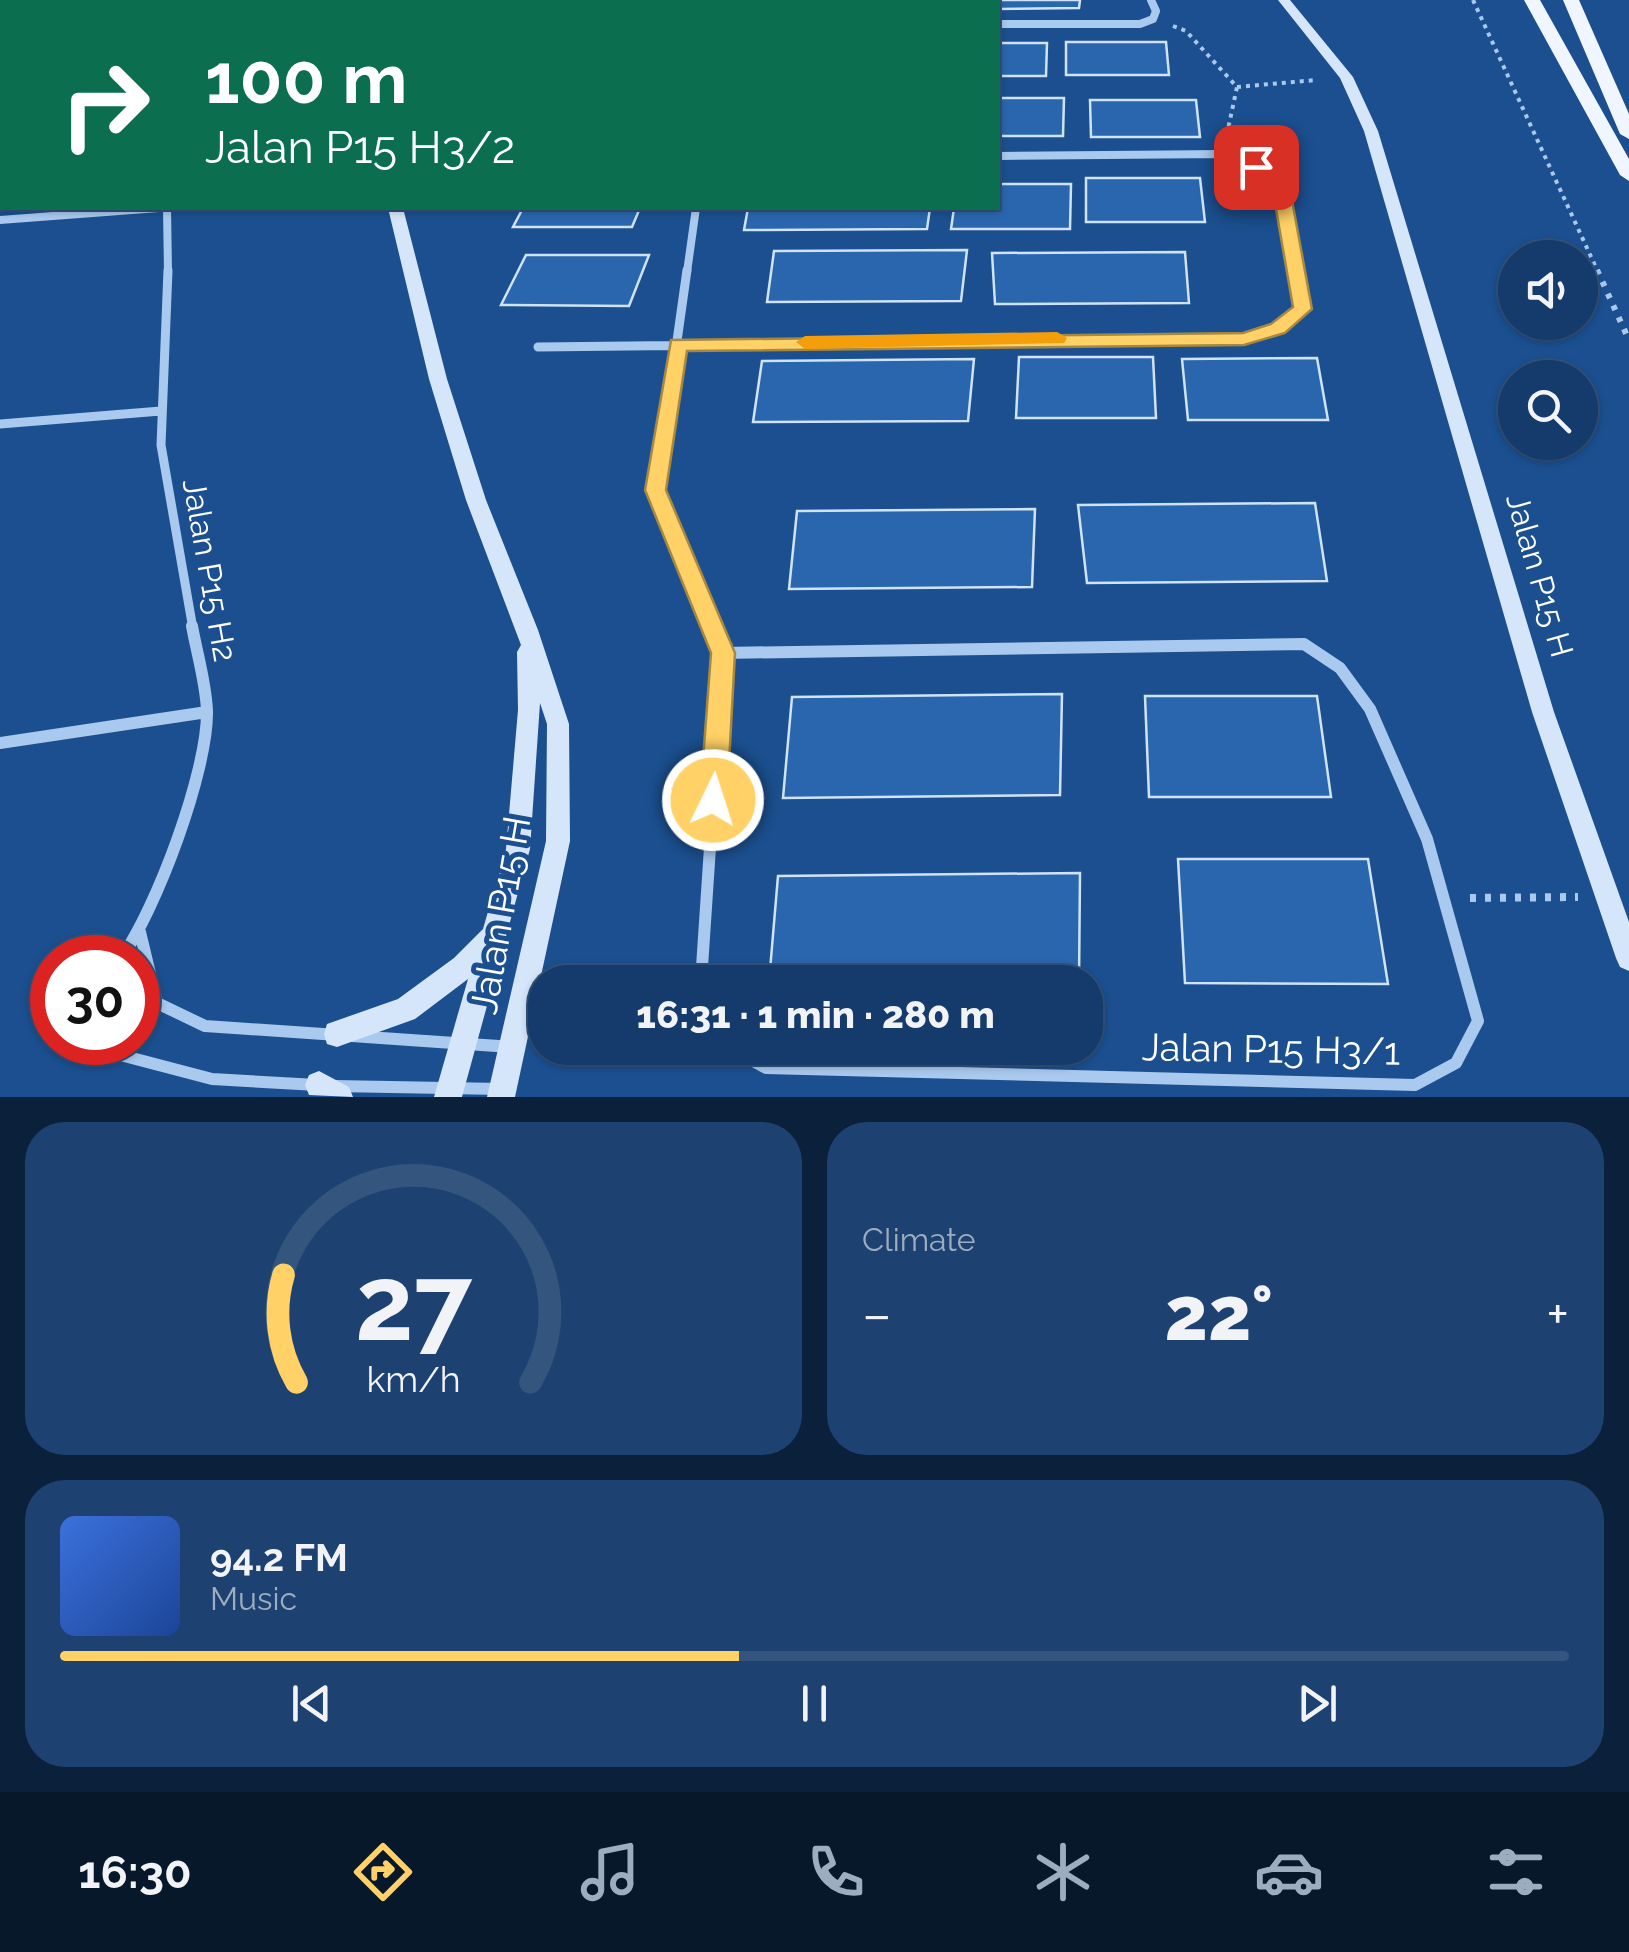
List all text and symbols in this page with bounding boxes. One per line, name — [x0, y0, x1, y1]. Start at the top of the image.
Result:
text: 100 m — [205, 37, 408, 119]
icon: right — [40, 40, 170, 170]
text: Jalan P15 H3/2 — [205, 121, 515, 174]
pin — [1214, 125, 1299, 210]
icon: arrive — [1229, 140, 1284, 195]
map controls — [1498, 240, 1598, 460]
button: sound — [1498, 240, 1598, 340]
button: search — [1498, 360, 1598, 460]
street label: Jalan P15 H2 — [176, 476, 244, 664]
street label: Jalan P15 H — [1499, 489, 1581, 661]
position arrow — [661, 748, 765, 852]
street label: Jalan P15 H — [460, 813, 540, 1017]
speed limit sign: 30 — [30, 935, 160, 1065]
text: 16:31 · 1 min · 280 m — [636, 992, 995, 1037]
street label: Jalan P15 H3/1 — [1141, 1024, 1401, 1074]
text: Climate — [862, 1221, 976, 1258]
text: 27 — [355, 1242, 473, 1364]
text: 22° — [1165, 1269, 1273, 1358]
text: − — [862, 1282, 892, 1347]
text: + — [1546, 1282, 1569, 1347]
text: km/h — [366, 1358, 461, 1400]
text: 94.2 FM — [210, 1535, 348, 1580]
text: Music — [210, 1580, 297, 1617]
icon: previous — [284, 1676, 339, 1731]
icon: pause — [787, 1676, 842, 1731]
icon: next — [1290, 1676, 1345, 1731]
icon: directions — [348, 1837, 418, 1907]
icon: music — [575, 1837, 645, 1907]
icon: phone — [801, 1837, 871, 1907]
icon: climate — [1028, 1837, 1098, 1907]
icon: car — [1254, 1837, 1324, 1907]
icon: filters — [1481, 1837, 1551, 1907]
text: 16:30 — [78, 1846, 192, 1899]

